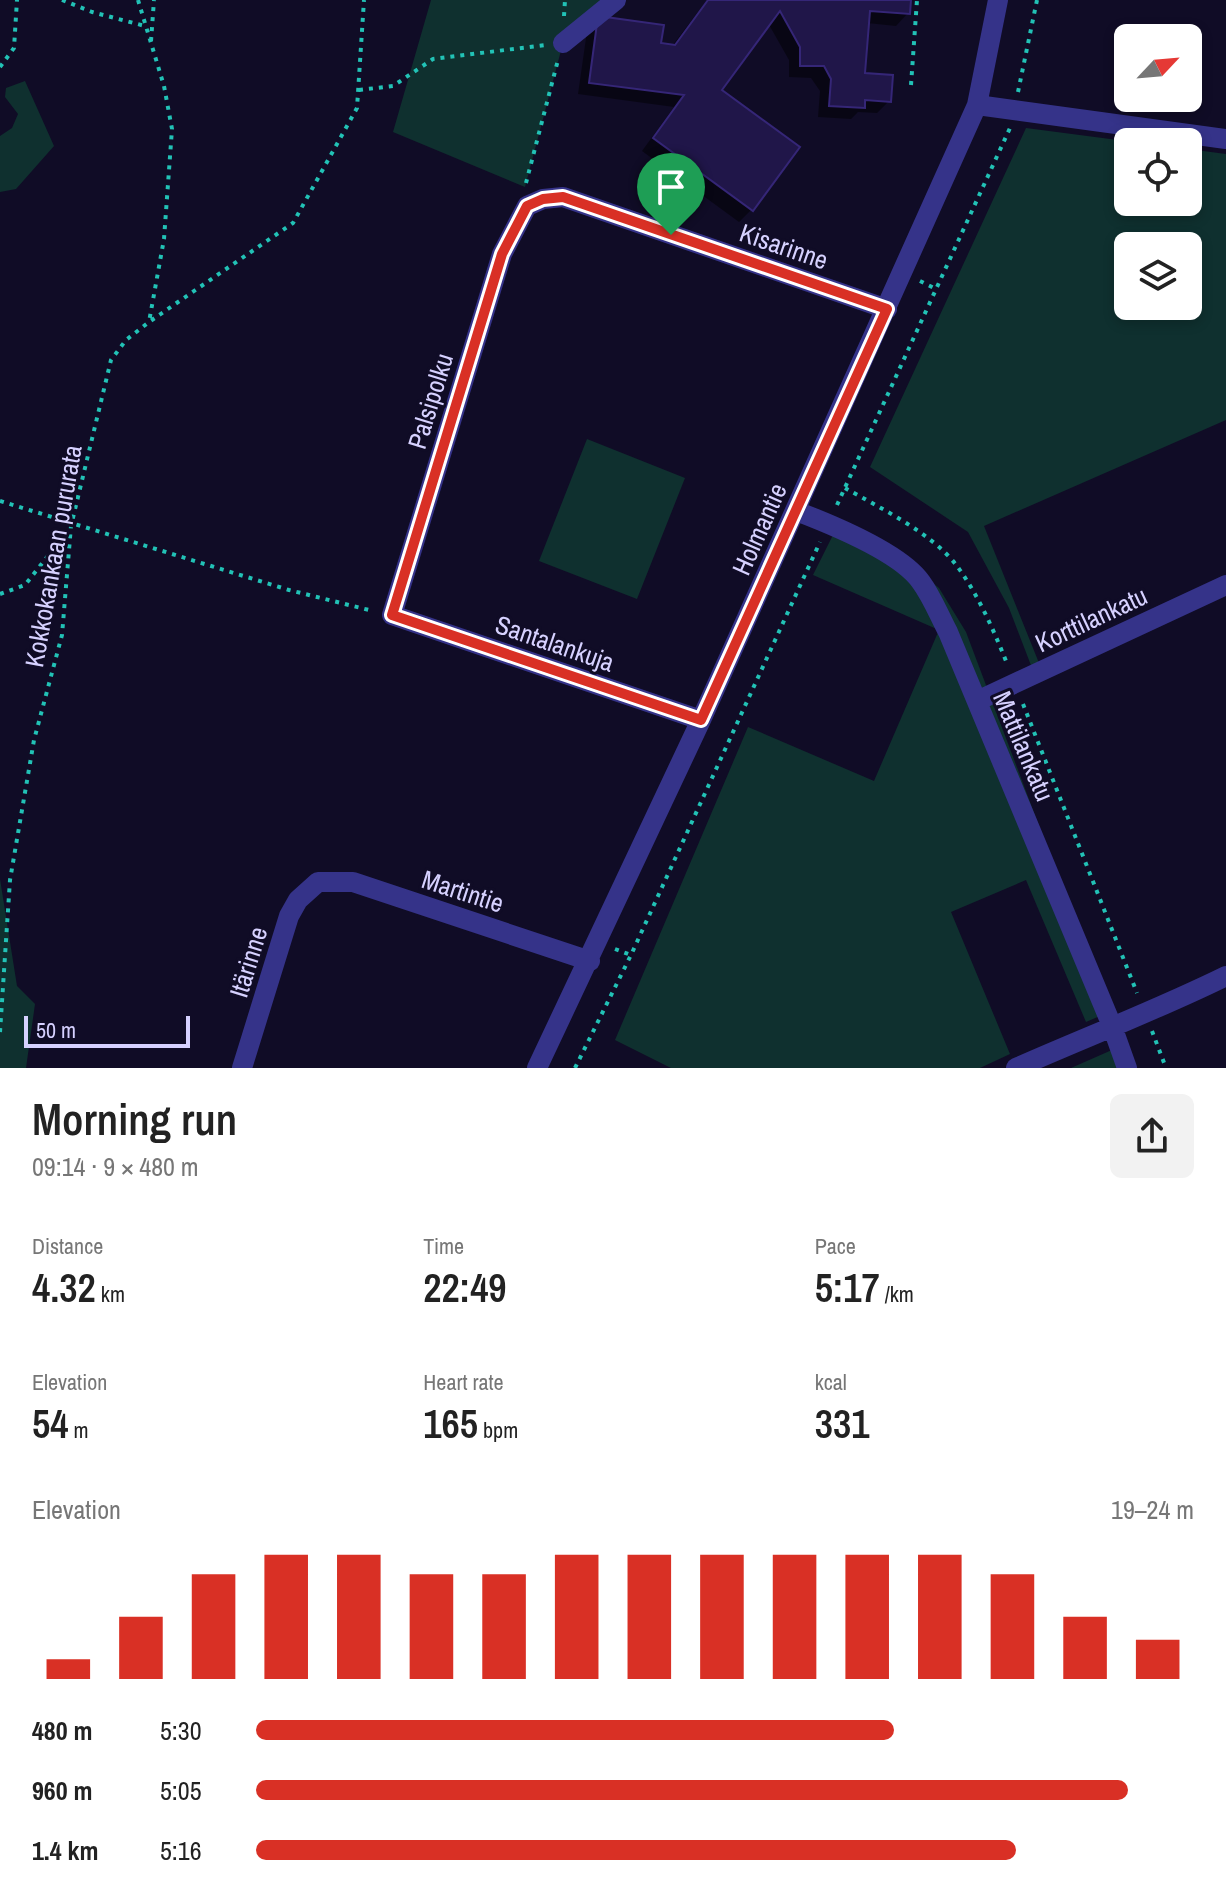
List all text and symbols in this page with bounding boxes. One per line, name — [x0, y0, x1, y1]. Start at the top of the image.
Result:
north arrow — [1114, 24, 1202, 112]
map controls — [1114, 24, 1202, 320]
button: locate — [1114, 128, 1202, 216]
pin — [637, 153, 705, 235]
icon: arrive — [649, 165, 693, 209]
street label: Kisarinne — [735, 215, 833, 277]
button: layers — [1114, 232, 1202, 320]
street label: Palsipolku — [399, 349, 461, 453]
street label: Kokkokankaan pururata — [16, 442, 90, 670]
street label: Holmantie — [723, 477, 795, 581]
street label: Korttilankatu — [1029, 578, 1153, 660]
street label: Santalankuja — [491, 606, 619, 680]
street label: Mattilankatu — [985, 686, 1063, 806]
street label: Martintie — [418, 861, 508, 921]
street label: Itärinne — [221, 922, 275, 1002]
scale bar — [24, 1012, 190, 1048]
text: 50 m — [36, 1015, 76, 1045]
text: Morning run — [32, 1089, 237, 1149]
button: share — [1110, 1094, 1194, 1178]
text: 09:14 · 9 × 480 m — [32, 1149, 199, 1184]
text: Distance — [32, 1231, 103, 1261]
text: Time — [423, 1231, 464, 1261]
text: Pace — [815, 1231, 856, 1261]
text: 4.32 — [32, 1261, 96, 1314]
text: 22:49 — [423, 1261, 507, 1314]
text: 5:17 — [815, 1261, 880, 1314]
text: km — [96, 1279, 125, 1309]
text: /km — [880, 1279, 914, 1309]
text: Elevation — [32, 1367, 107, 1397]
text: Heart rate — [423, 1367, 504, 1397]
text: kcal — [815, 1367, 847, 1397]
text: 54 — [32, 1397, 68, 1450]
text: 165 — [423, 1397, 478, 1450]
text: 331 — [815, 1397, 869, 1450]
text: m — [68, 1415, 89, 1445]
text: bpm — [478, 1415, 518, 1445]
text: Elevation — [32, 1492, 121, 1527]
text: 19–24 m — [1111, 1492, 1194, 1527]
text: 480 m — [32, 1713, 92, 1748]
text: 5:30 — [160, 1713, 202, 1748]
text: 960 m — [32, 1773, 92, 1808]
text: 5:05 — [160, 1773, 202, 1808]
text: 1.4 km — [32, 1833, 98, 1868]
text: 5:16 — [160, 1833, 202, 1868]

